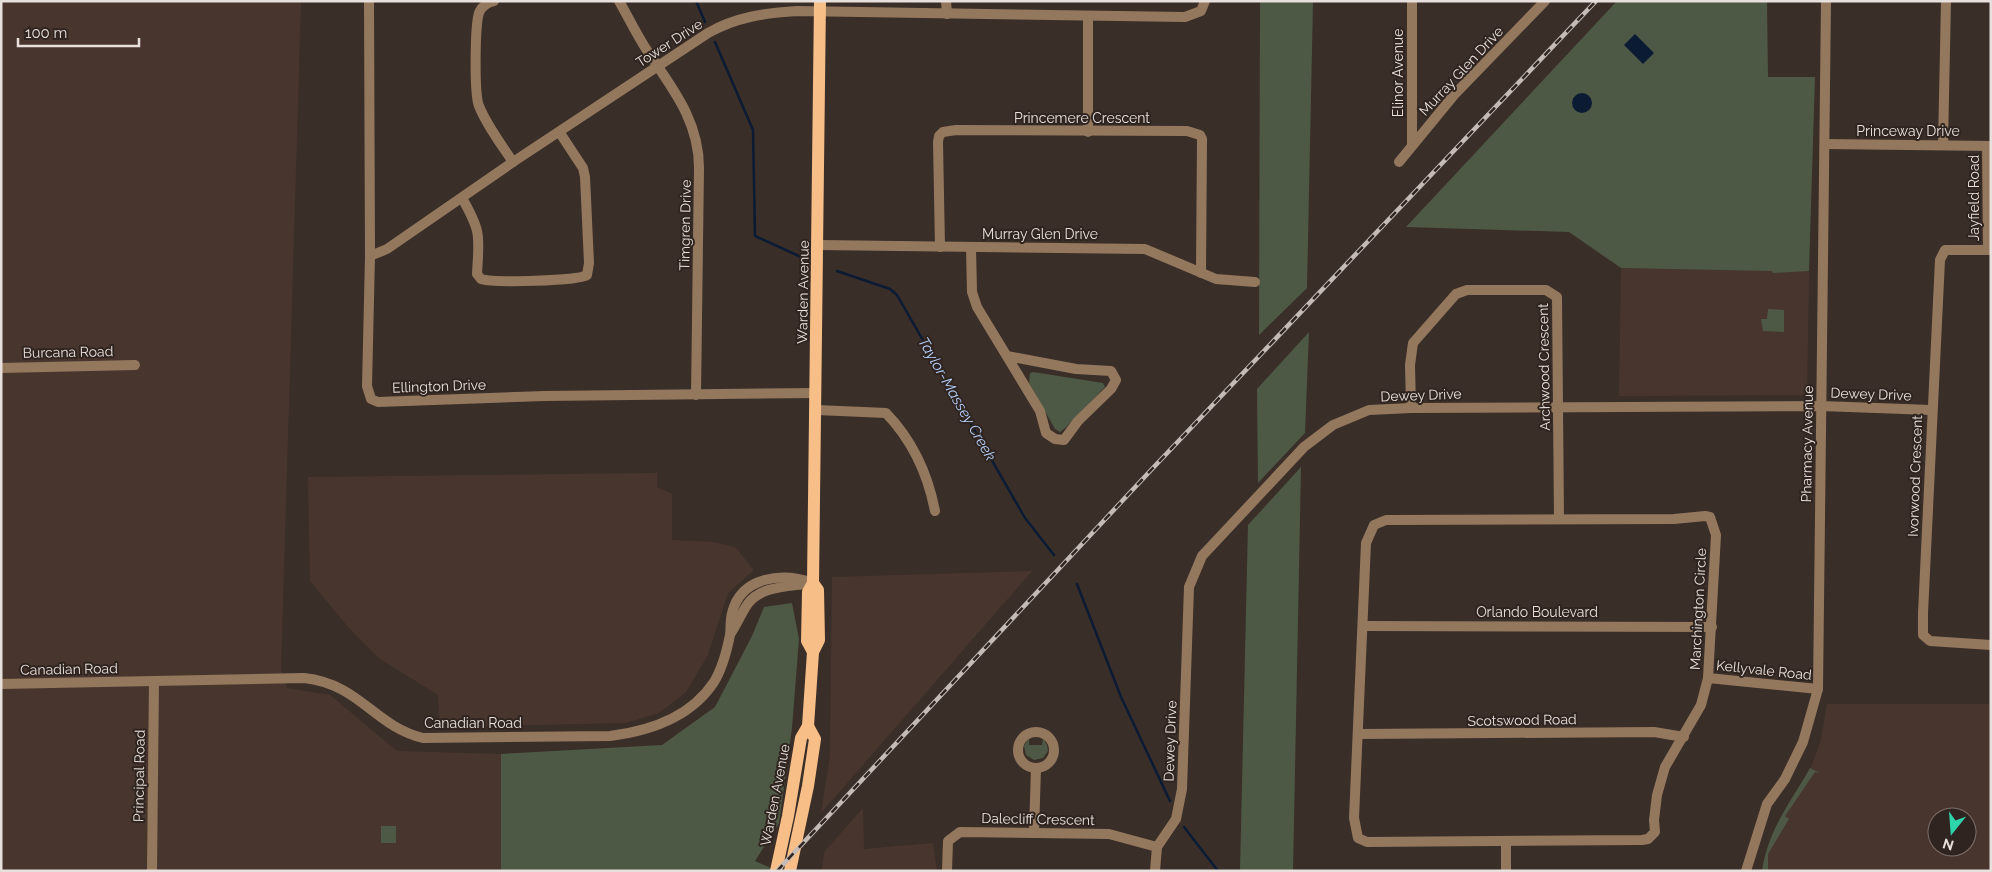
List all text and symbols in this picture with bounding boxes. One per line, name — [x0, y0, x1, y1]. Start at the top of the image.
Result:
scale bar — [18, 15, 139, 47]
street label: Tower Drive — [633, 16, 705, 70]
street label: Murray Glen Drive — [1416, 23, 1506, 119]
text: 100 m — [25, 24, 67, 42]
street label: Elinor Avenue — [1390, 29, 1406, 117]
street label: Princemere Crescent — [1014, 110, 1150, 126]
street label: Princeway Drive — [1856, 123, 1960, 139]
street label: Jayfield Road — [1966, 155, 1982, 241]
street label: Timgren Drive — [676, 179, 694, 271]
street label: Murray Glen Drive — [982, 226, 1098, 242]
street label: Warden Avenue — [794, 240, 812, 344]
street label: Archwood Crescent — [1535, 303, 1553, 431]
water label: Taylor-Massey Creek — [914, 334, 1000, 464]
street label: Burcana Road — [23, 343, 113, 361]
street label: Ellington Drive — [392, 376, 486, 396]
street label: Pharmacy Avenue — [1798, 385, 1816, 503]
street label: Dewey Drive — [1830, 385, 1912, 403]
street label: Dewey Drive — [1380, 386, 1462, 404]
street label: Ivorwood Crescent — [1905, 415, 1925, 537]
street label: Marchington Circle — [1687, 548, 1709, 670]
street label: Orlando Boulevard — [1476, 604, 1598, 620]
street label: Kellyvale Road — [1716, 657, 1812, 683]
street label: Canadian Road — [20, 660, 118, 678]
street label: Dewey Drive — [1161, 700, 1179, 782]
street label: Scotswood Road — [1467, 711, 1577, 729]
street label: Canadian Road — [424, 715, 522, 731]
street label: Principal Road — [130, 730, 148, 822]
street label: Warden Avenue — [757, 743, 793, 847]
north arrow — [1927, 807, 1977, 857]
street label: Dalecliff Crescent — [981, 810, 1095, 828]
text: N — [1941, 835, 1956, 854]

